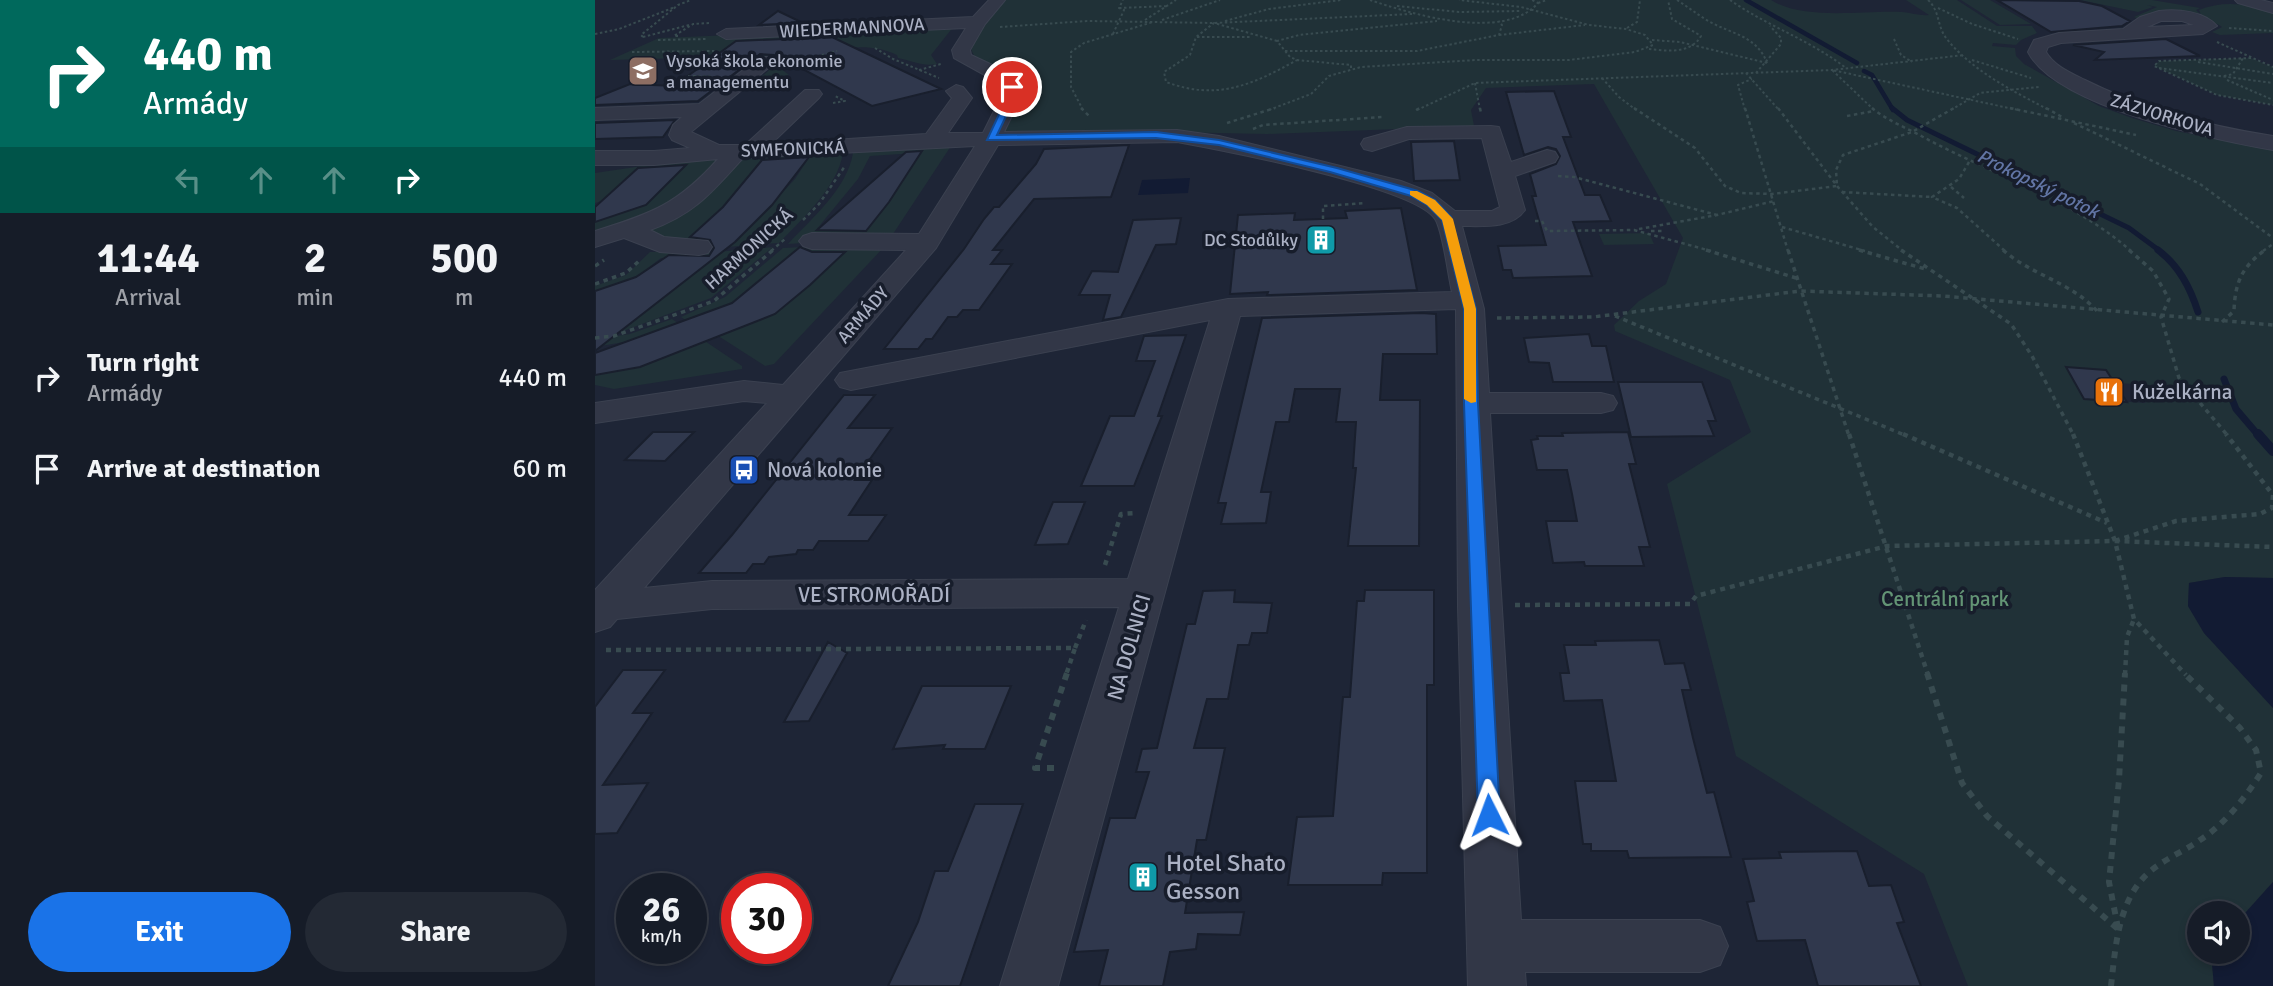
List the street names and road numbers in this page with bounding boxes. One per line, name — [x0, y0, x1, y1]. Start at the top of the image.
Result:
street label: WIEDERMANNOVA — [779, 13, 925, 43]
street label: ZÁZVORKOVA — [2108, 89, 2216, 141]
street label: SYMFONICKÁ — [741, 136, 845, 162]
street label: HARMONICKÁ — [701, 204, 797, 294]
street label: ARMÁDY — [832, 282, 894, 348]
street label: VE STROMOŘADÍ — [798, 582, 951, 608]
street label: NA DOLNICI — [1101, 591, 1157, 703]

